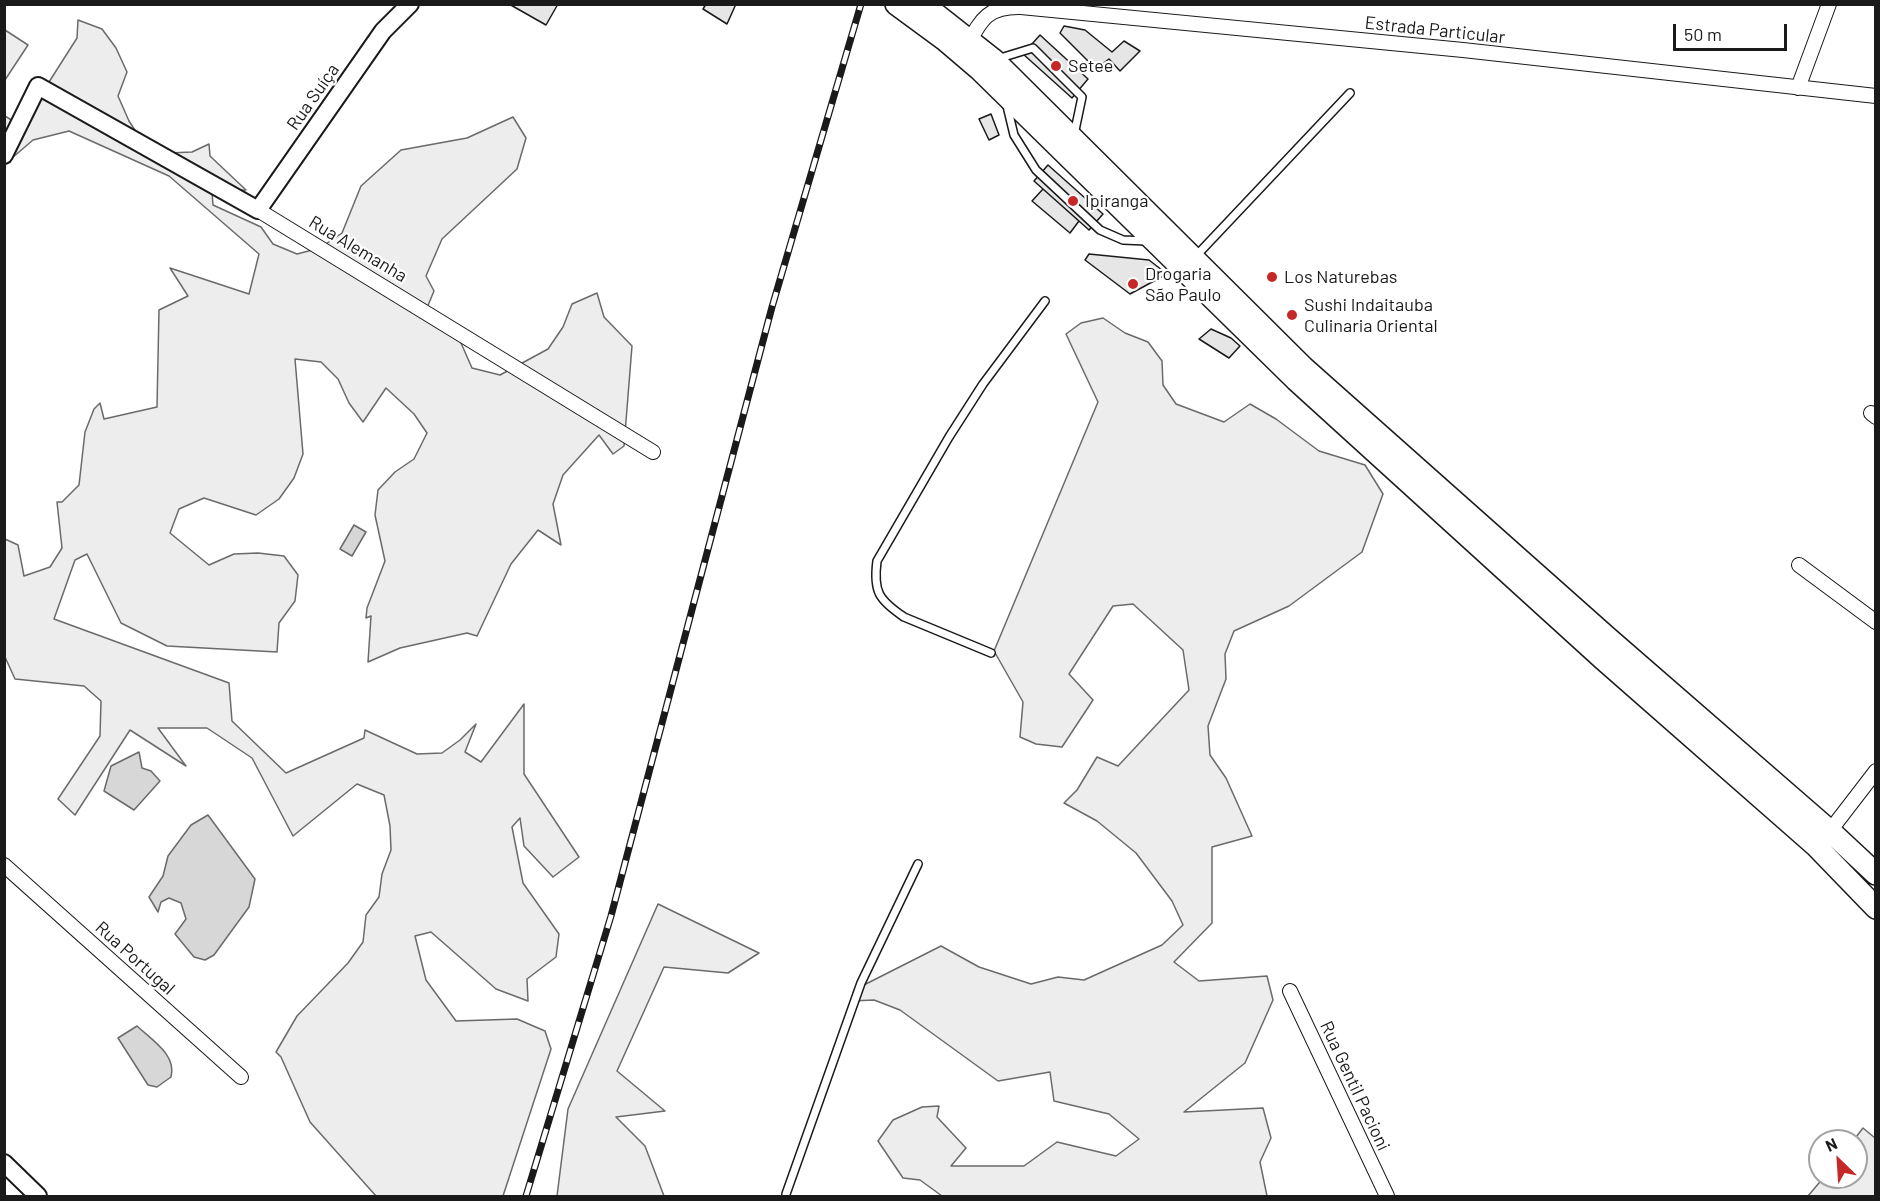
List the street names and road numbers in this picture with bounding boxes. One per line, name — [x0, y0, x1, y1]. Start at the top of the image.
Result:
street label: Estrada Particular — [1364, 12, 1506, 48]
street label: Rua Suíça — [282, 60, 344, 134]
street label: Rua Alemanha — [305, 211, 411, 287]
street label: Rua Portugal — [91, 917, 179, 999]
street label: Rua Gentil Pacioni — [1316, 1018, 1394, 1154]

